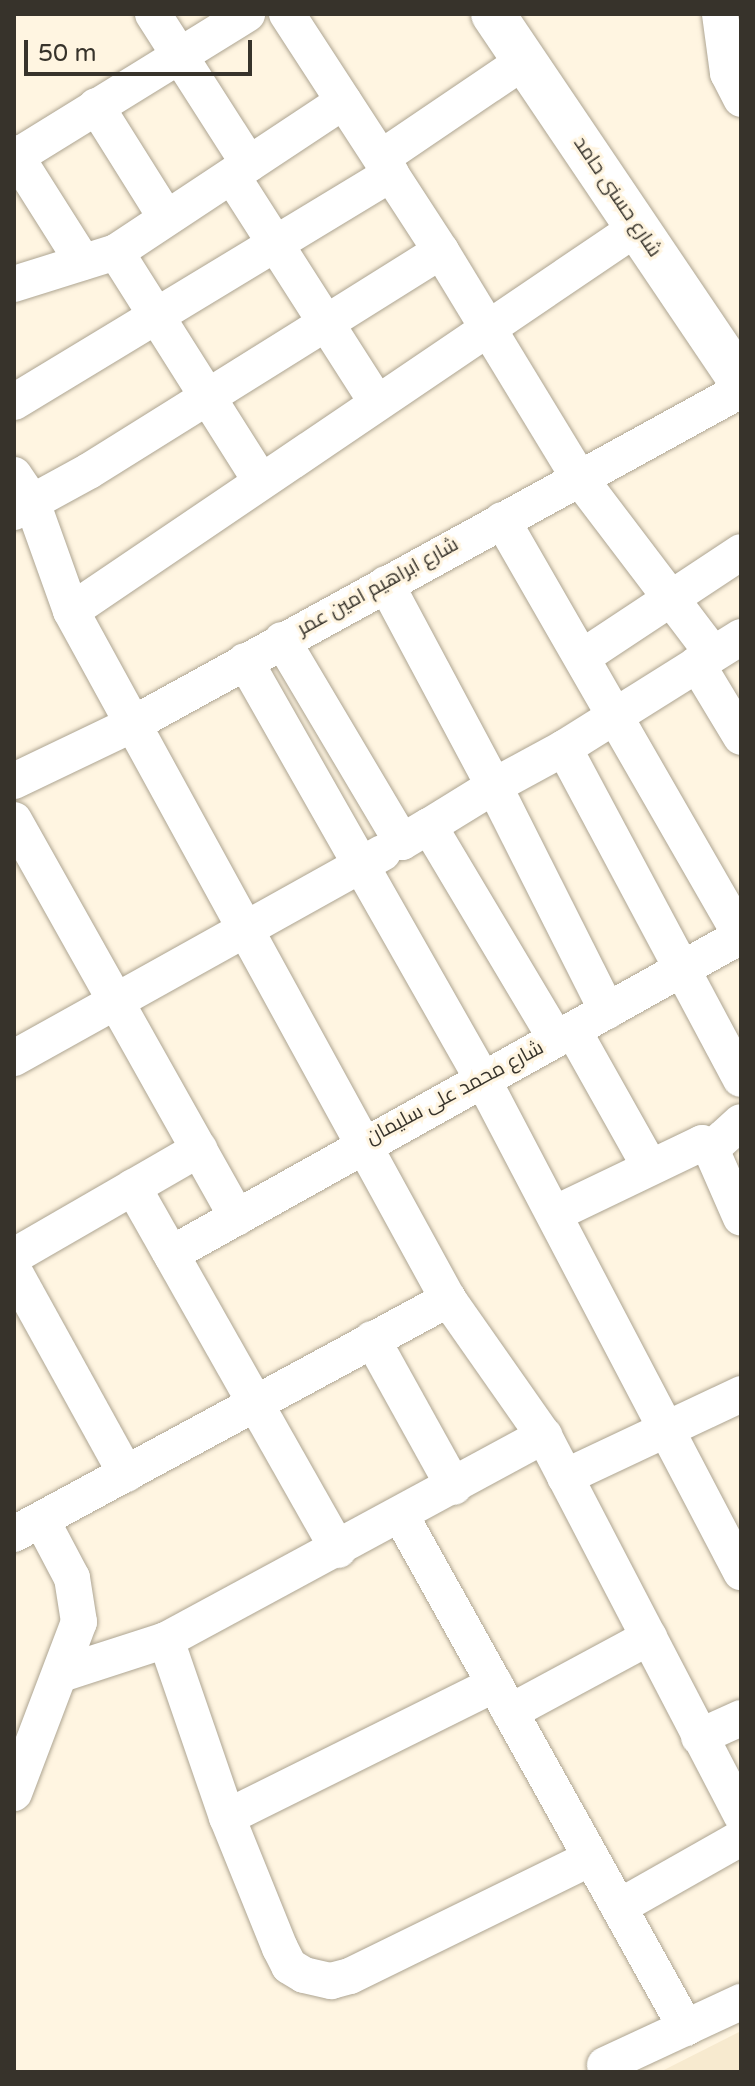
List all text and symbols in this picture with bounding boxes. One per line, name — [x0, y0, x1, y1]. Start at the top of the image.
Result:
scale bar — [28, 24, 256, 74]
text: 50 m — [38, 39, 96, 68]
street label: شارع حسنى حامد — [568, 132, 666, 262]
street label: شارع ابراهيم امين عمر — [293, 533, 463, 641]
street label: شارع محمد على سليمان — [362, 1036, 548, 1150]

